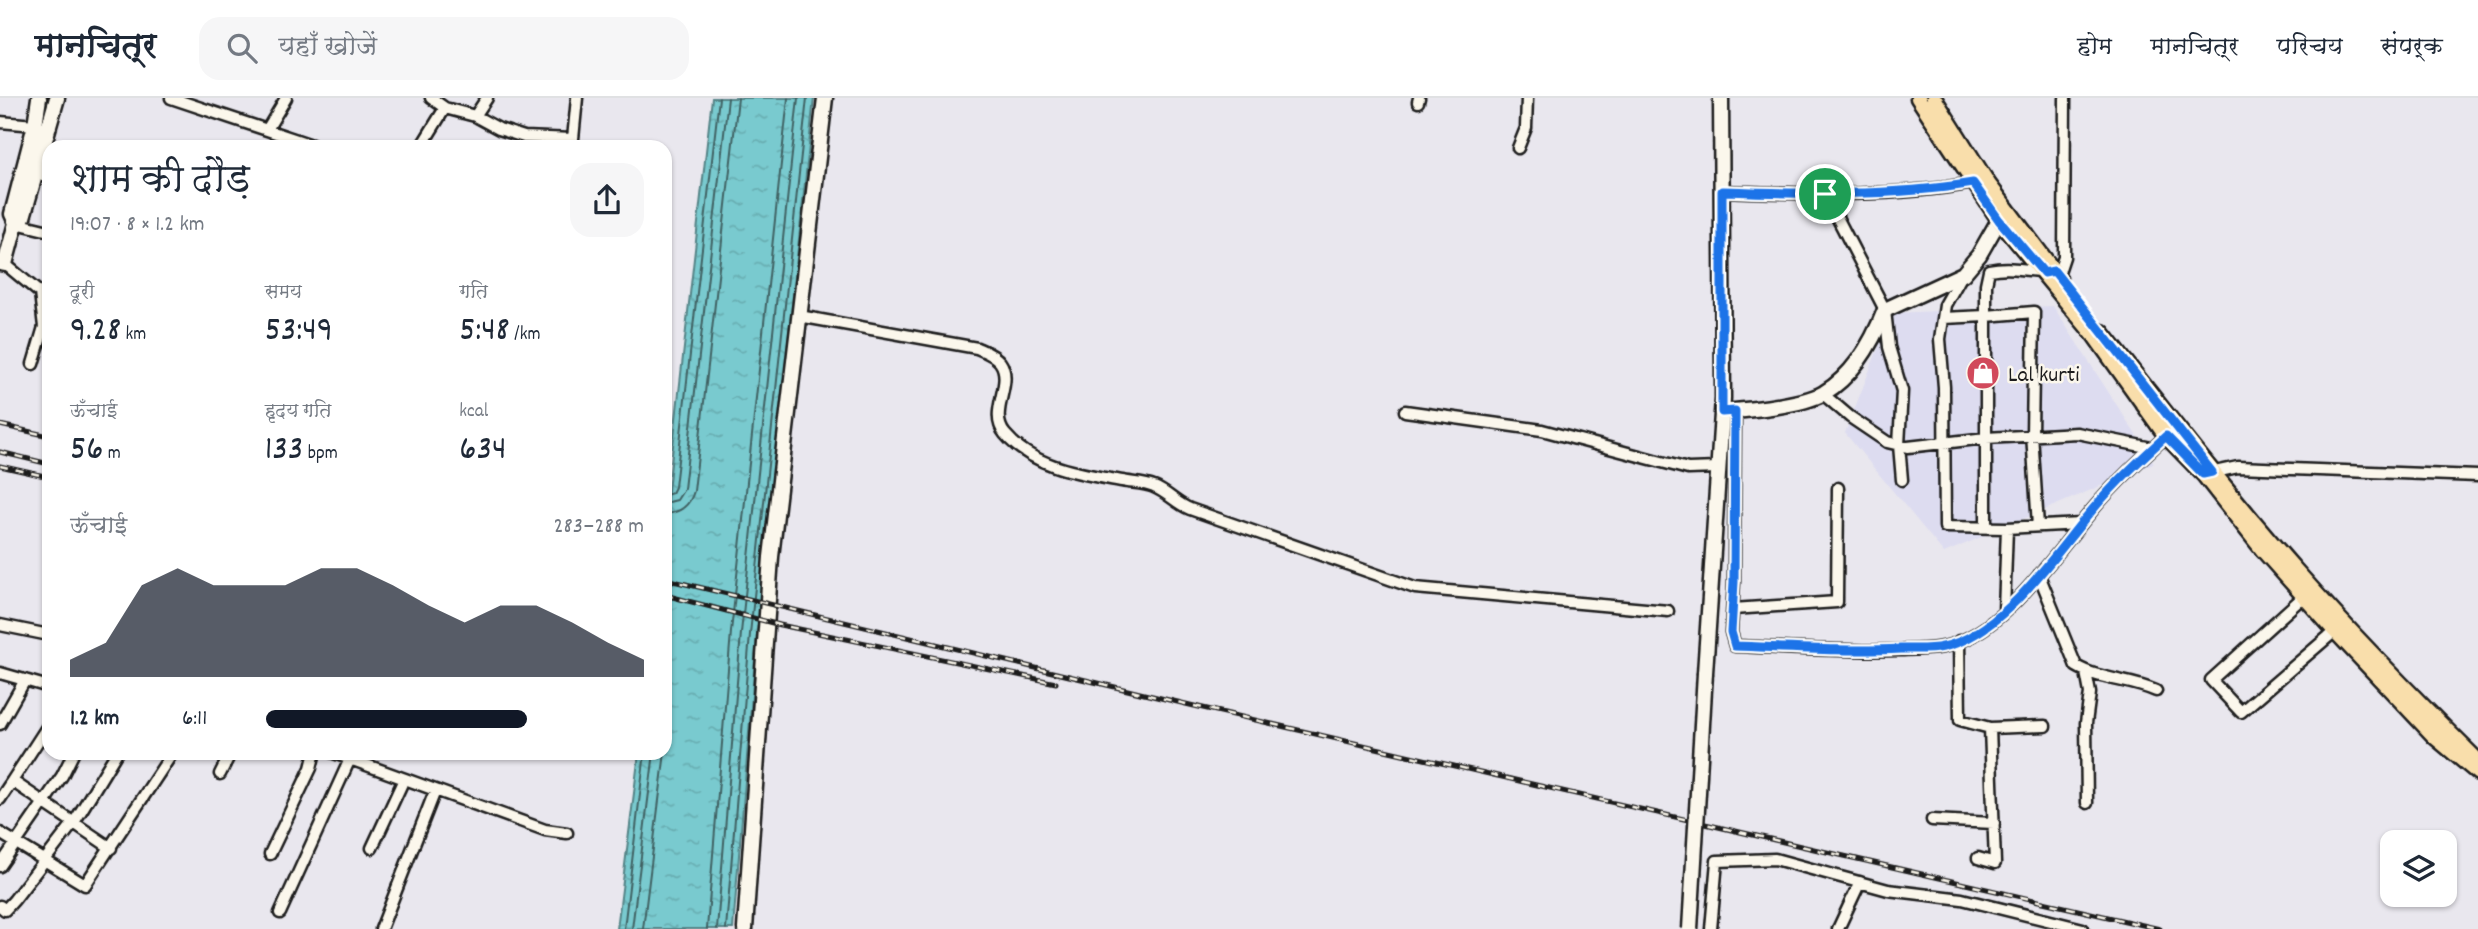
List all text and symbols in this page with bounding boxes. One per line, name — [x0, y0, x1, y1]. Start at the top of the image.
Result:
search box — [199, 17, 689, 80]
text: मानचित्र — [35, 25, 157, 72]
icon: search — [223, 29, 261, 67]
text: यहाँ खोजें — [279, 30, 377, 67]
text: होम — [2077, 31, 2112, 65]
text: मानचित्र — [2150, 31, 2239, 65]
text: परिचय — [2277, 31, 2343, 65]
text: संपर्क — [2381, 31, 2443, 65]
text: शाम की दौड़ — [70, 155, 250, 210]
button: share — [570, 163, 644, 237]
pin — [1795, 164, 1855, 224]
icon: arrive — [1806, 175, 1844, 213]
text: 19:07 · 8 × 1.2 km — [70, 209, 205, 242]
text: दूरी — [70, 280, 95, 307]
text: समय — [265, 280, 302, 307]
text: गति — [459, 280, 488, 307]
text: 9.28 — [70, 307, 121, 357]
text: 53:49 — [265, 307, 333, 357]
text: 5:48 — [459, 307, 510, 357]
text: km — [121, 322, 146, 349]
text: /km — [510, 322, 541, 349]
shop icon: Lal kurti — [1964, 354, 2002, 392]
place label: Lal kurti — [2008, 360, 2080, 393]
text: ऊँचाई — [70, 399, 118, 426]
text: हृदय गति — [265, 399, 331, 426]
text: kcal — [459, 399, 488, 426]
text: 56 — [70, 426, 103, 476]
text: 133 — [265, 426, 303, 476]
text: 634 — [459, 426, 507, 476]
text: m — [103, 441, 121, 468]
text: bpm — [303, 441, 338, 468]
text: ऊँचाई — [70, 511, 128, 544]
text: 283–288 m — [554, 511, 644, 544]
text: 1.2 km — [70, 703, 119, 736]
text: 6:11 — [182, 703, 207, 736]
map controls — [2380, 830, 2457, 907]
button: layers — [2380, 830, 2457, 907]

